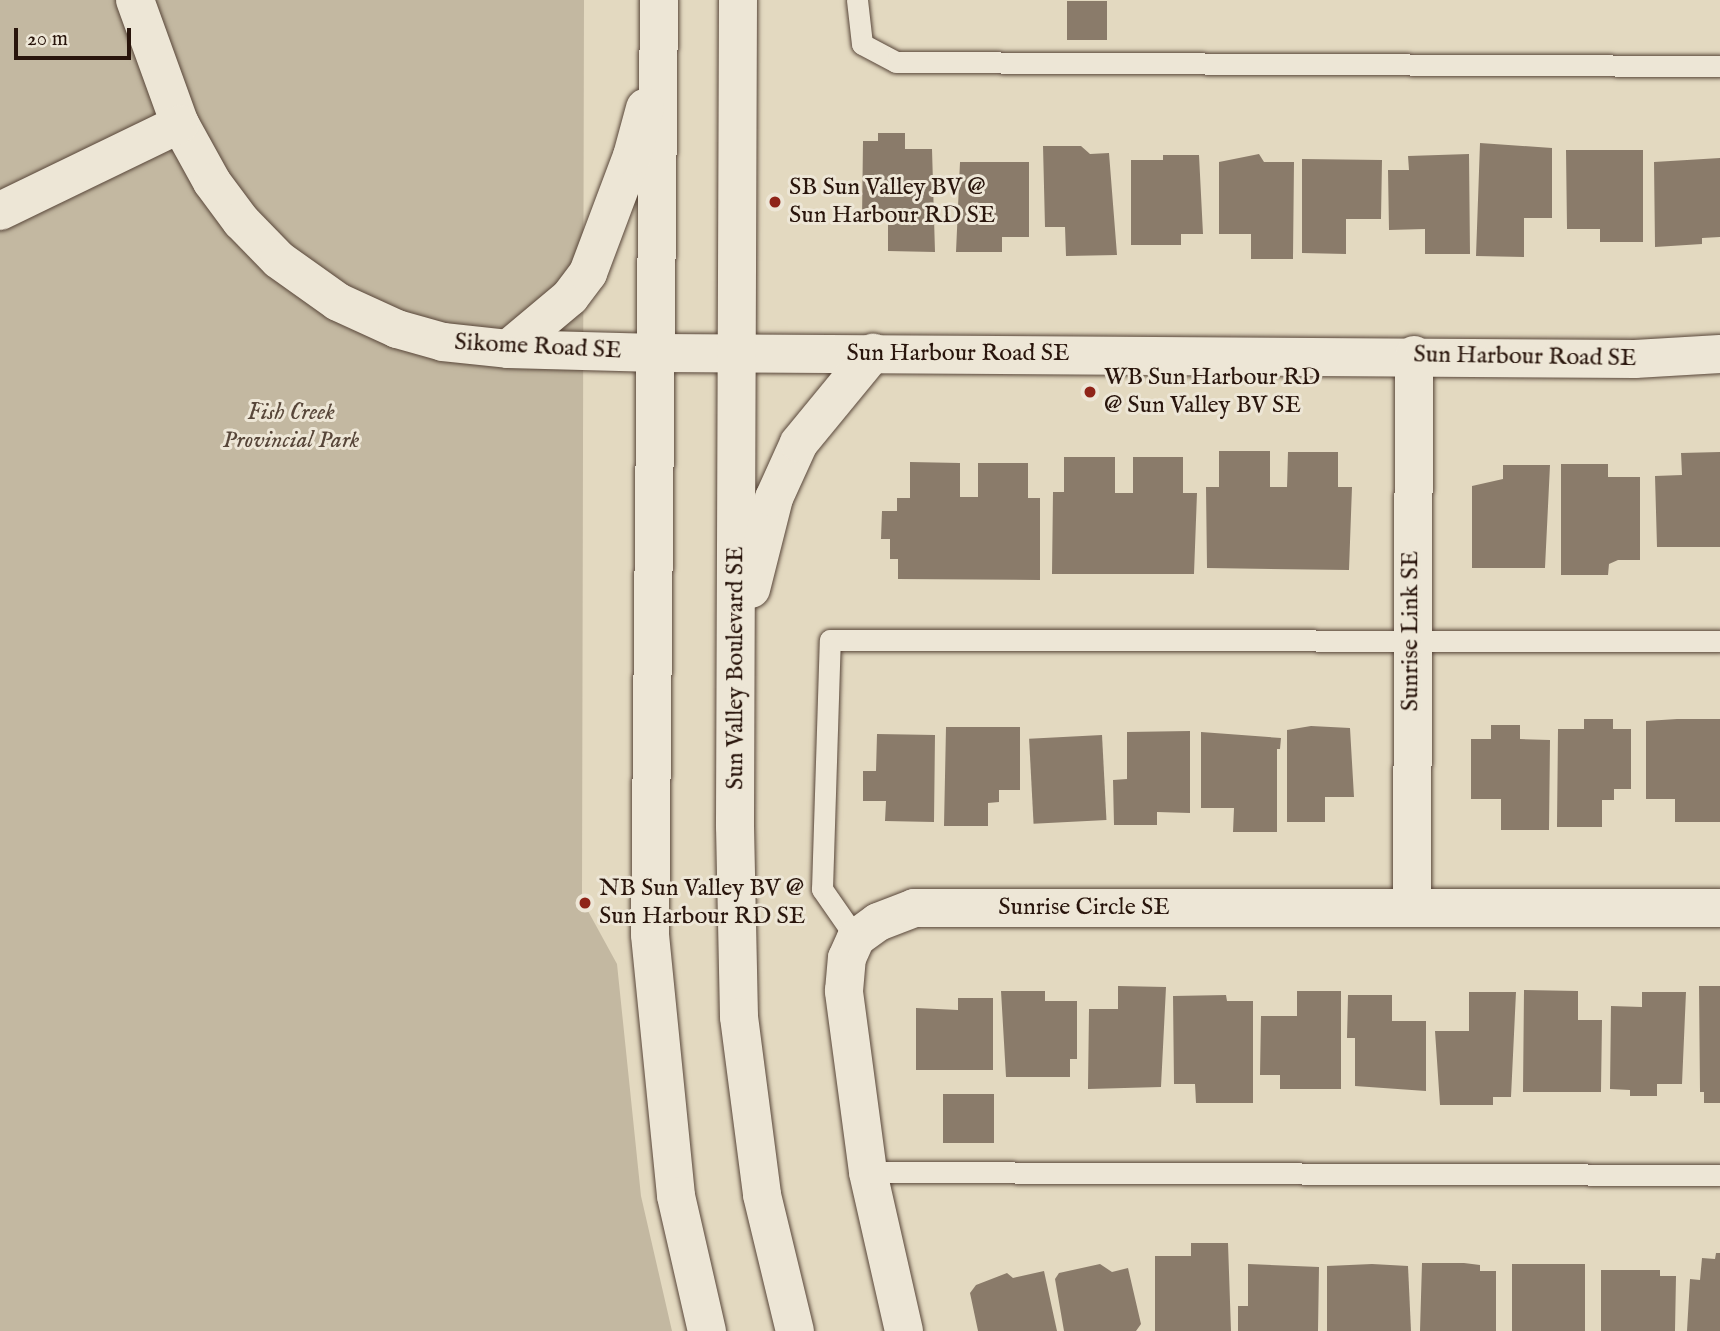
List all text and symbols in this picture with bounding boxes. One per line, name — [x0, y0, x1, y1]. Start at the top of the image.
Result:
scale bar — [18, 14, 135, 58]
text: 20 m — [27, 26, 68, 53]
place label: SB Sun Valley BV @ Sun Harbour RD SE — [789, 174, 995, 230]
marker: SB Sun Valley BV @ Sun Harbour RD SE — [767, 194, 783, 210]
street label: Sikome Road SE — [454, 328, 622, 366]
street label: Sun Harbour Road SE — [846, 340, 1070, 368]
street label: Sun Harbour Road SE — [1413, 341, 1637, 373]
place label: WB Sun Harbour RD @ Sun Valley BV SE — [1104, 364, 1320, 420]
marker: WB Sun Harbour RD @ Sun Valley BV SE — [1082, 384, 1098, 400]
park label: Fish Creek Provincial Park — [223, 399, 359, 455]
street label: Sun Valley Boulevard SE — [722, 546, 750, 790]
street label: Sunrise Link SE — [1397, 551, 1425, 711]
place label: NB Sun Valley BV @ Sun Harbour RD SE — [599, 875, 805, 931]
street label: Sunrise Circle SE — [998, 894, 1170, 922]
marker: NB Sun Valley BV @ Sun Harbour RD SE — [577, 895, 593, 911]

